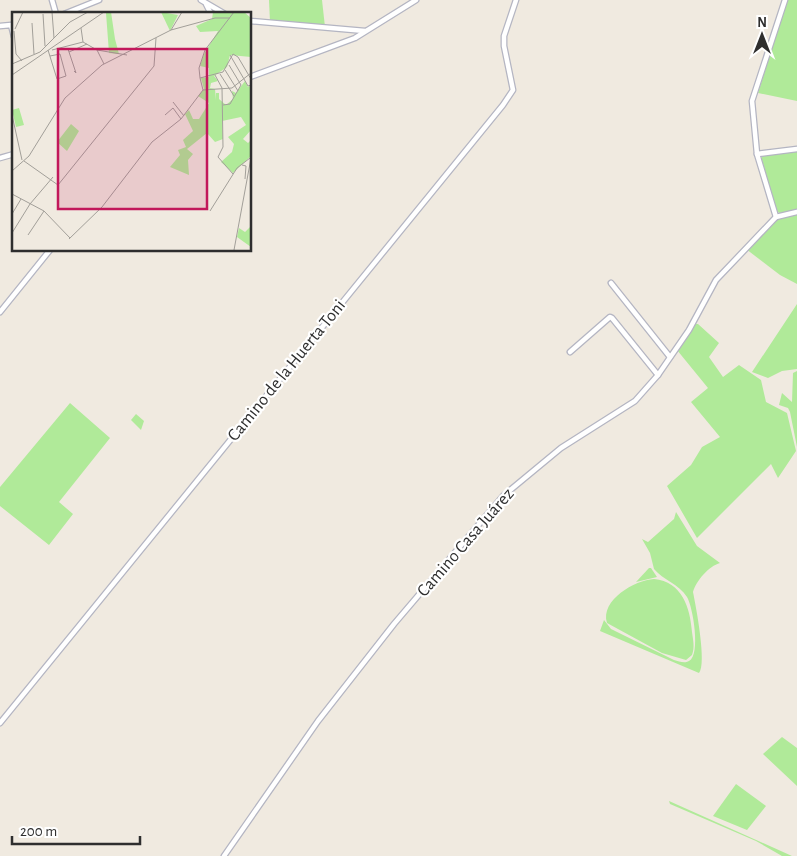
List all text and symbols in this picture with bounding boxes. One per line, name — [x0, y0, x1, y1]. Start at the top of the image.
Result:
north arrow — [737, 10, 787, 60]
inset map — [12, 12, 251, 251]
text: N — [757, 16, 767, 30]
street label: Camino de la Huerta Toni — [224, 297, 349, 445]
street label: Camino Casa Juárez — [414, 485, 518, 600]
scale bar — [12, 814, 140, 846]
text: 200 m — [20, 824, 57, 839]

